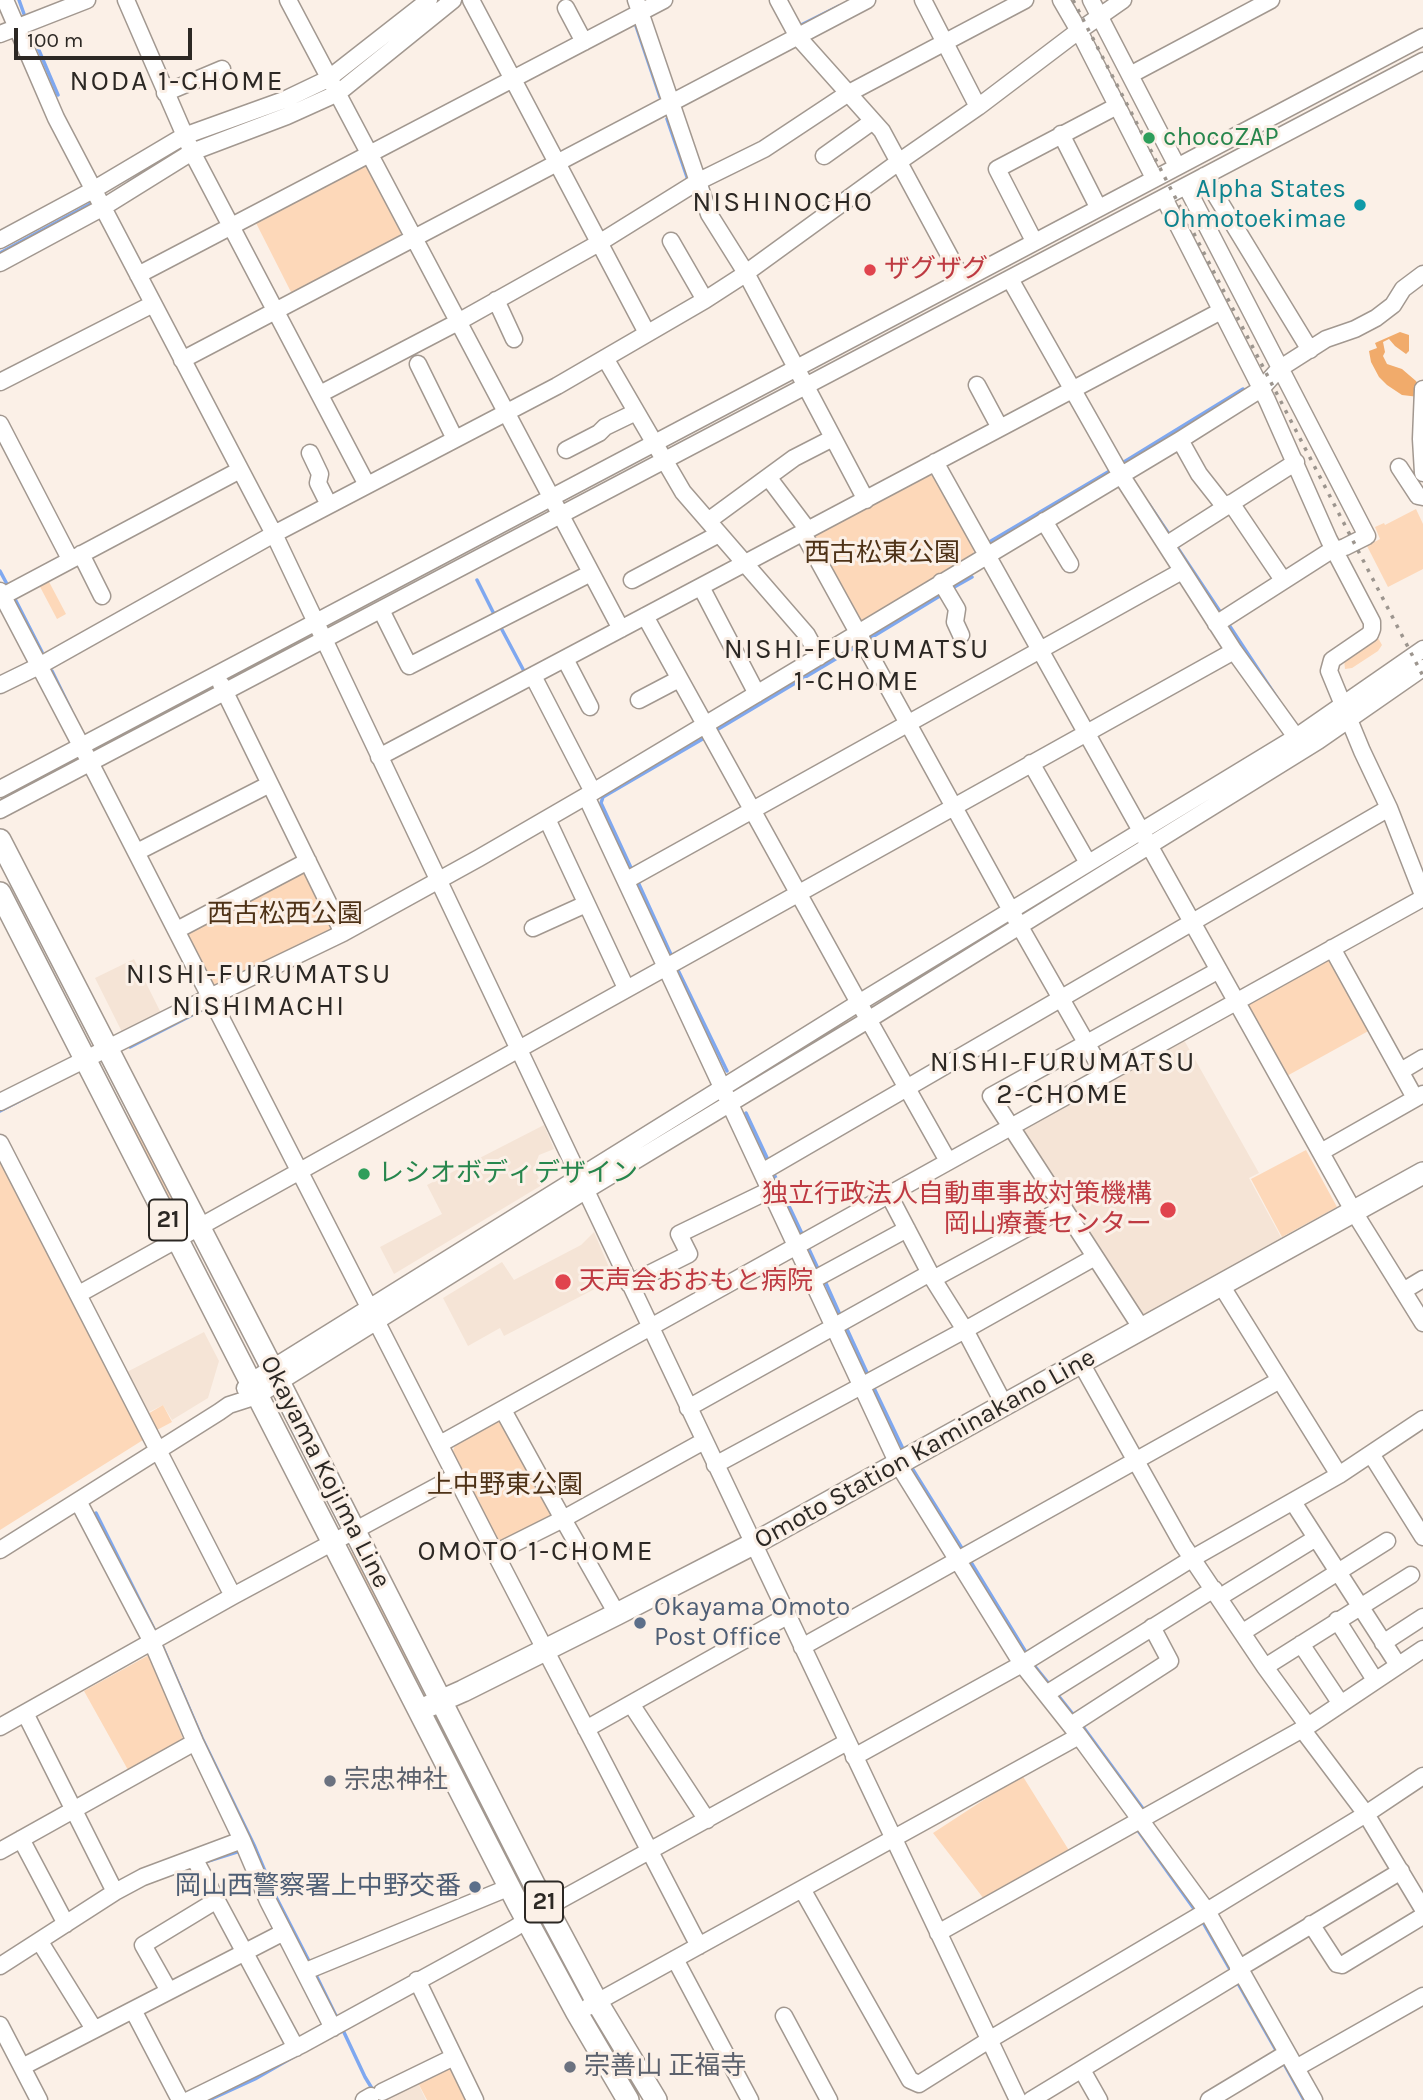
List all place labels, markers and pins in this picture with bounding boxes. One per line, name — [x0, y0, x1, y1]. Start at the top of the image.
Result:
place label: chocoZAP — [1163, 122, 1279, 154]
marker: chocoZAP — [1141, 130, 1157, 146]
place label: Alpha States Ohmotoekimae — [1163, 174, 1346, 235]
marker: Alpha States Ohmotoekimae — [1352, 197, 1368, 213]
place label: ザグザグ — [884, 254, 988, 286]
marker: ザグザグ — [862, 262, 878, 278]
place label: レシオボディデザイン — [378, 1158, 638, 1190]
marker: レシオボディデザイン — [356, 1166, 372, 1182]
place label: 独立行政法人自動車事故対策機構 岡山療養センター — [762, 1179, 1152, 1240]
marker: 独立行政法人自動車事故対策機構 岡山療養センター — [1158, 1200, 1178, 1220]
place label: 天声会おおもと病院 — [579, 1266, 813, 1298]
marker: 天声会おおもと病院 — [553, 1272, 573, 1292]
place label: Okayama Omoto Post Office — [654, 1592, 850, 1654]
marker: Okayama Omoto Post Office — [632, 1615, 648, 1631]
place label: 宗忠神社 — [344, 1765, 448, 1797]
marker: 宗忠神社 — [322, 1773, 338, 1789]
place label: 岡山西警察署上中野交番 — [175, 1871, 461, 1903]
marker: 岡山西警察署上中野交番 — [467, 1879, 483, 1895]
place label: 宗善山 正福寺 — [584, 2051, 746, 2083]
marker: 宗善山 正福寺 — [562, 2059, 578, 2075]

